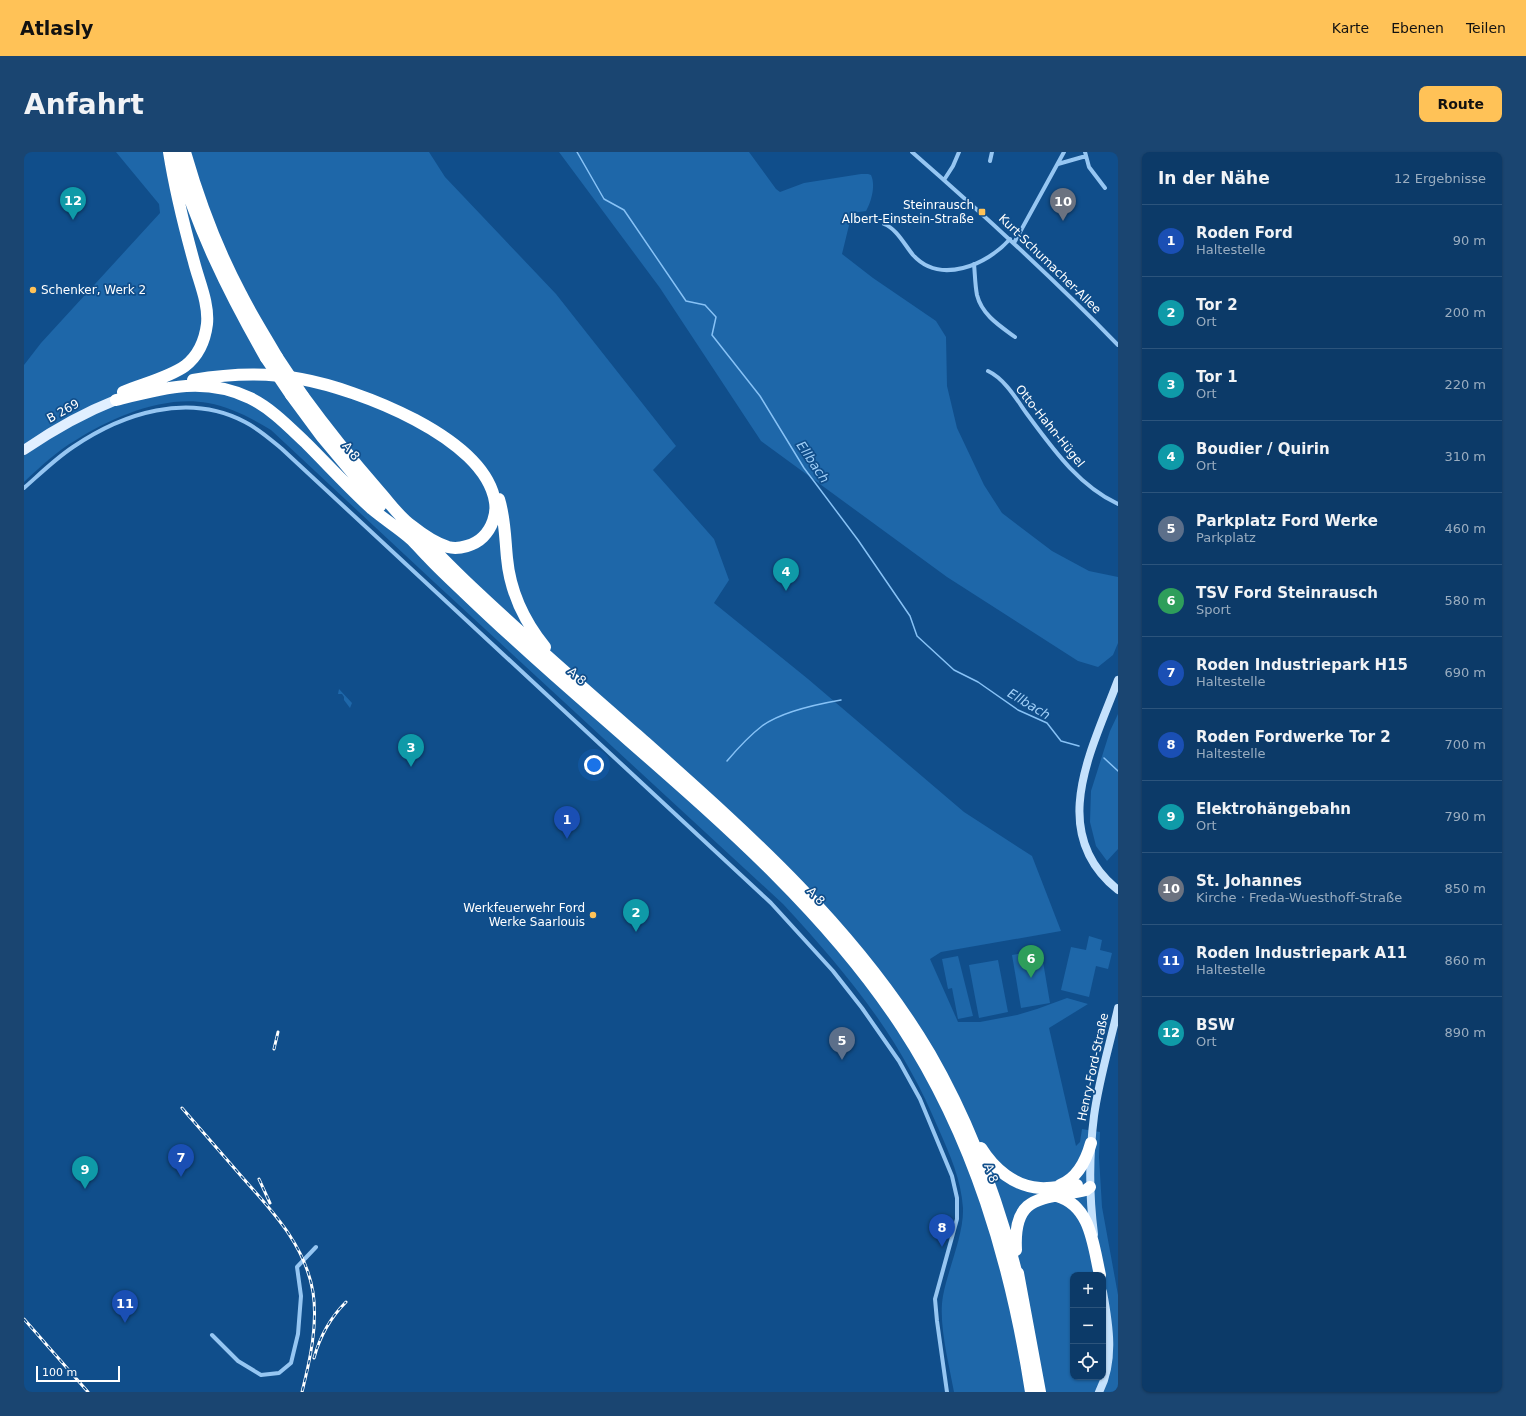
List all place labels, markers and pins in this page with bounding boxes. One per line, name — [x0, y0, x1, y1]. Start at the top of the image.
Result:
pin: 12 — [60, 187, 86, 220]
pin: 10 — [1050, 188, 1076, 221]
place label: Steinrausch Albert-Einstein-Straße — [842, 198, 974, 226]
marker: Steinrausch Albert-Einstein-Straße — [977, 207, 987, 217]
place label: Schenker, Werk 2 — [41, 283, 146, 297]
marker: Schenker, Werk 2 — [28, 285, 38, 295]
pin: 4 — [773, 558, 799, 591]
pin: 3 — [398, 734, 424, 767]
pin: 1 — [554, 806, 580, 839]
pin: 2 — [623, 899, 649, 932]
place label: Werkfeuerwehr Ford Werke Saarlouis — [463, 901, 585, 929]
marker: Werkfeuerwehr Ford Werke Saarlouis — [588, 910, 598, 920]
pin: 6 — [1018, 945, 1044, 978]
pin: 5 — [829, 1027, 855, 1060]
pin: 7 — [168, 1144, 194, 1177]
pin: 9 — [72, 1156, 98, 1189]
pin: 8 — [929, 1214, 955, 1247]
pin: 11 — [112, 1290, 138, 1323]

